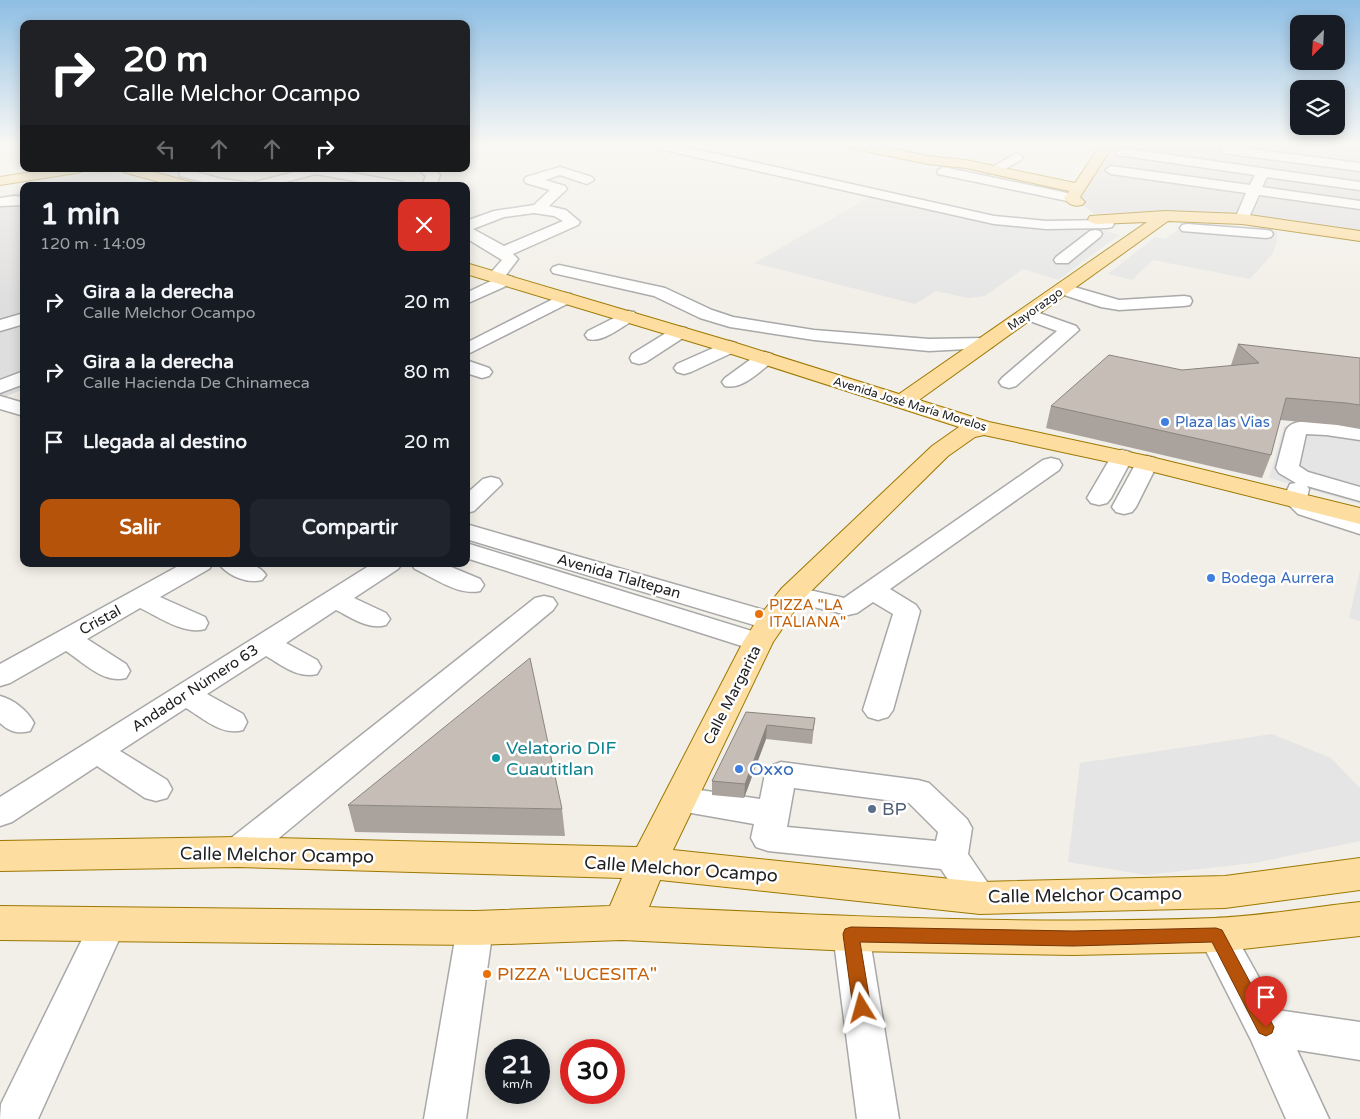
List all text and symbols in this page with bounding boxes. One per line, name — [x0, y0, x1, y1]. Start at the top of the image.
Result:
north arrow — [1290, 15, 1345, 70]
map controls — [1290, 15, 1345, 135]
text: 20 m — [123, 39, 208, 81]
icon: right — [40, 40, 105, 105]
button: layers — [1290, 80, 1345, 135]
text: Calle Melchor Ocampo — [123, 81, 360, 107]
icon: left — [152, 135, 180, 163]
icon: ahead — [205, 135, 233, 163]
icon: ahead — [258, 135, 286, 163]
icon: right — [311, 135, 339, 163]
text: 1 min — [40, 196, 120, 233]
button: close — [398, 199, 450, 251]
text: 120 m · 14:09 — [40, 234, 146, 254]
text: Gira a la derecha — [83, 281, 234, 303]
street label: Mayorazgo — [1005, 285, 1065, 333]
icon: right — [40, 288, 68, 316]
text: 20 m — [404, 291, 450, 313]
text: Calle Melchor Ocampo — [83, 303, 256, 323]
text: Gira a la derecha — [83, 351, 234, 373]
icon: right — [40, 358, 68, 386]
text: 80 m — [404, 361, 450, 383]
text: Calle Hacienda De Chinameca — [83, 373, 310, 393]
street label: Avenida José María Morelos — [832, 374, 989, 434]
place label: Plaza las Vias — [1175, 413, 1270, 431]
marker: Plaza las Vias — [1159, 416, 1171, 428]
icon: arrive — [40, 428, 68, 456]
text: Llegada al destino — [83, 431, 247, 453]
text: 20 m — [404, 431, 450, 453]
button: Salir — [40, 499, 240, 557]
button: Compartir — [250, 499, 450, 557]
street label: Avenida Tlaltepan — [555, 550, 683, 602]
place label: Bodega Aurrera — [1221, 569, 1334, 587]
marker: Bodega Aurrera — [1205, 572, 1217, 584]
place label: PIZZA "LA ITALIANA" — [769, 596, 846, 631]
street label: Cristal — [76, 601, 124, 639]
marker: PIZZA "LA ITALIANA" — [753, 608, 765, 620]
street label: Andador Número 63 — [128, 640, 262, 736]
street label: Calle Margarita — [699, 642, 765, 748]
place label: Velatorio DIF Cuautitlan — [506, 737, 616, 780]
marker: Velatorio DIF Cuautitlan — [490, 752, 502, 764]
place label: Oxxo — [749, 758, 794, 780]
marker: Oxxo — [733, 763, 745, 775]
place label: BP — [882, 798, 907, 820]
marker: BP — [866, 803, 878, 815]
street label: Calle Melchor Ocampo — [180, 842, 374, 868]
street label: Calle Melchor Ocampo — [583, 851, 779, 887]
street label: Calle Melchor Ocampo — [988, 882, 1182, 908]
place label: PIZZA "LUCESITA" — [497, 963, 657, 985]
marker: PIZZA "LUCESITA" — [481, 968, 493, 980]
pin — [1245, 976, 1287, 1027]
position arrow — [835, 981, 887, 1033]
icon: arrive — [1252, 983, 1280, 1011]
speed limit sign: 30 — [560, 1039, 625, 1104]
text: 21 — [502, 1050, 533, 1080]
text: km/h — [502, 1077, 533, 1091]

